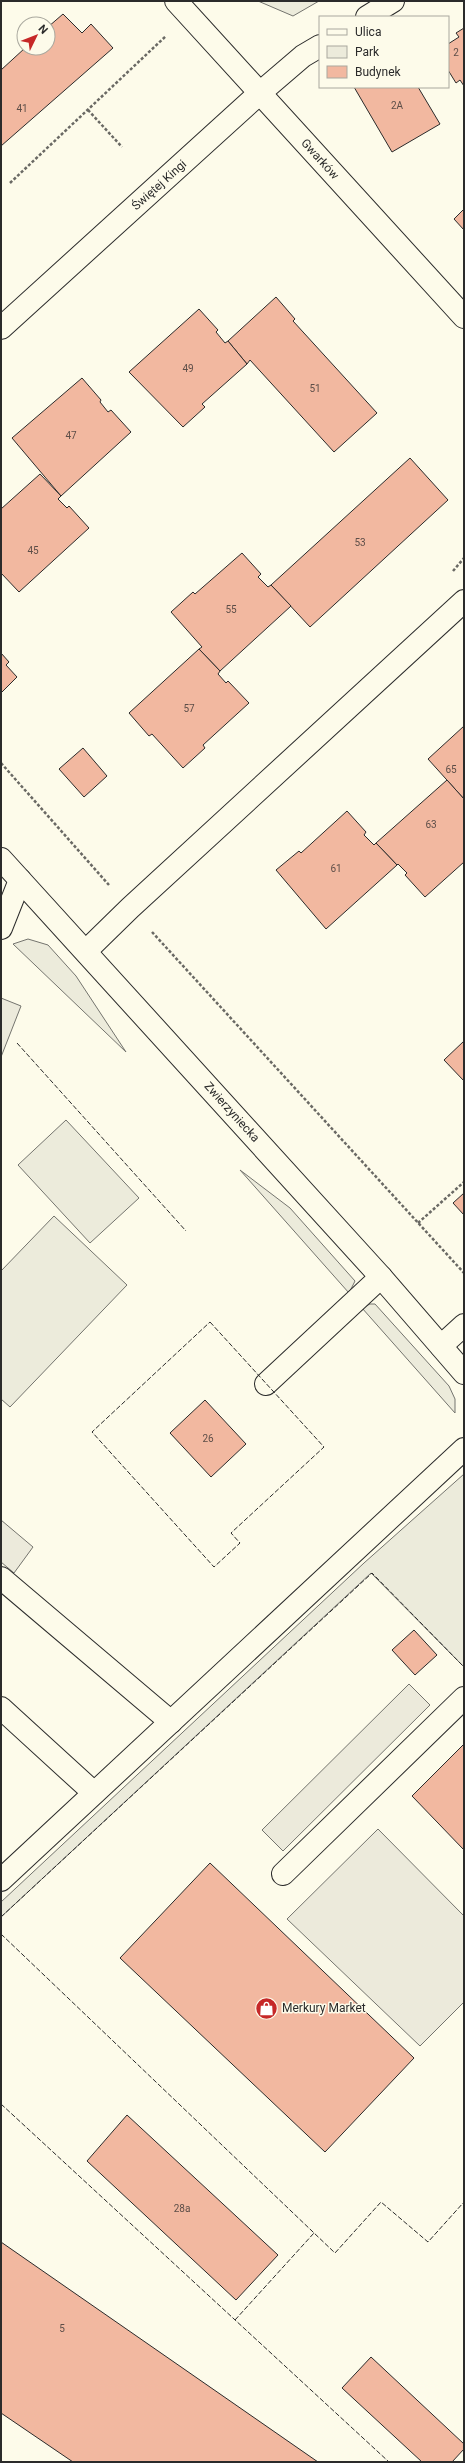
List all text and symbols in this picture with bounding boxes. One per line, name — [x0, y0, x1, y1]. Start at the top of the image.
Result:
north arrow — [16, 16, 56, 56]
legend — [319, 16, 449, 88]
text: N — [36, 22, 51, 37]
text: Ulica — [355, 25, 381, 39]
text: Park — [355, 45, 380, 59]
house number: 2 — [453, 47, 459, 58]
text: Budynek — [355, 65, 402, 79]
house number: 2A — [391, 100, 404, 111]
house number: 41 — [16, 103, 28, 114]
street label: Gwarków — [298, 136, 342, 182]
street label: Świętej Kingi — [128, 156, 189, 213]
house number: 49 — [182, 363, 194, 374]
house number: 51 — [309, 383, 321, 394]
house number: 47 — [65, 430, 77, 441]
house number: 53 — [354, 537, 366, 548]
house number: 45 — [27, 545, 39, 556]
house number: 55 — [225, 604, 237, 615]
house number: 57 — [183, 703, 195, 714]
house number: 65 — [445, 764, 457, 775]
house number: 63 — [425, 819, 437, 830]
house number: 61 — [330, 863, 342, 874]
street label: Zwierzyniecka — [201, 1079, 263, 1145]
house number: 26 — [202, 1433, 214, 1444]
shop icon: Merkury Market — [254, 1995, 280, 2021]
place label: Merkury Market — [282, 2001, 366, 2015]
house number: 28a — [174, 2203, 190, 2214]
house number: 5 — [59, 2323, 65, 2334]

